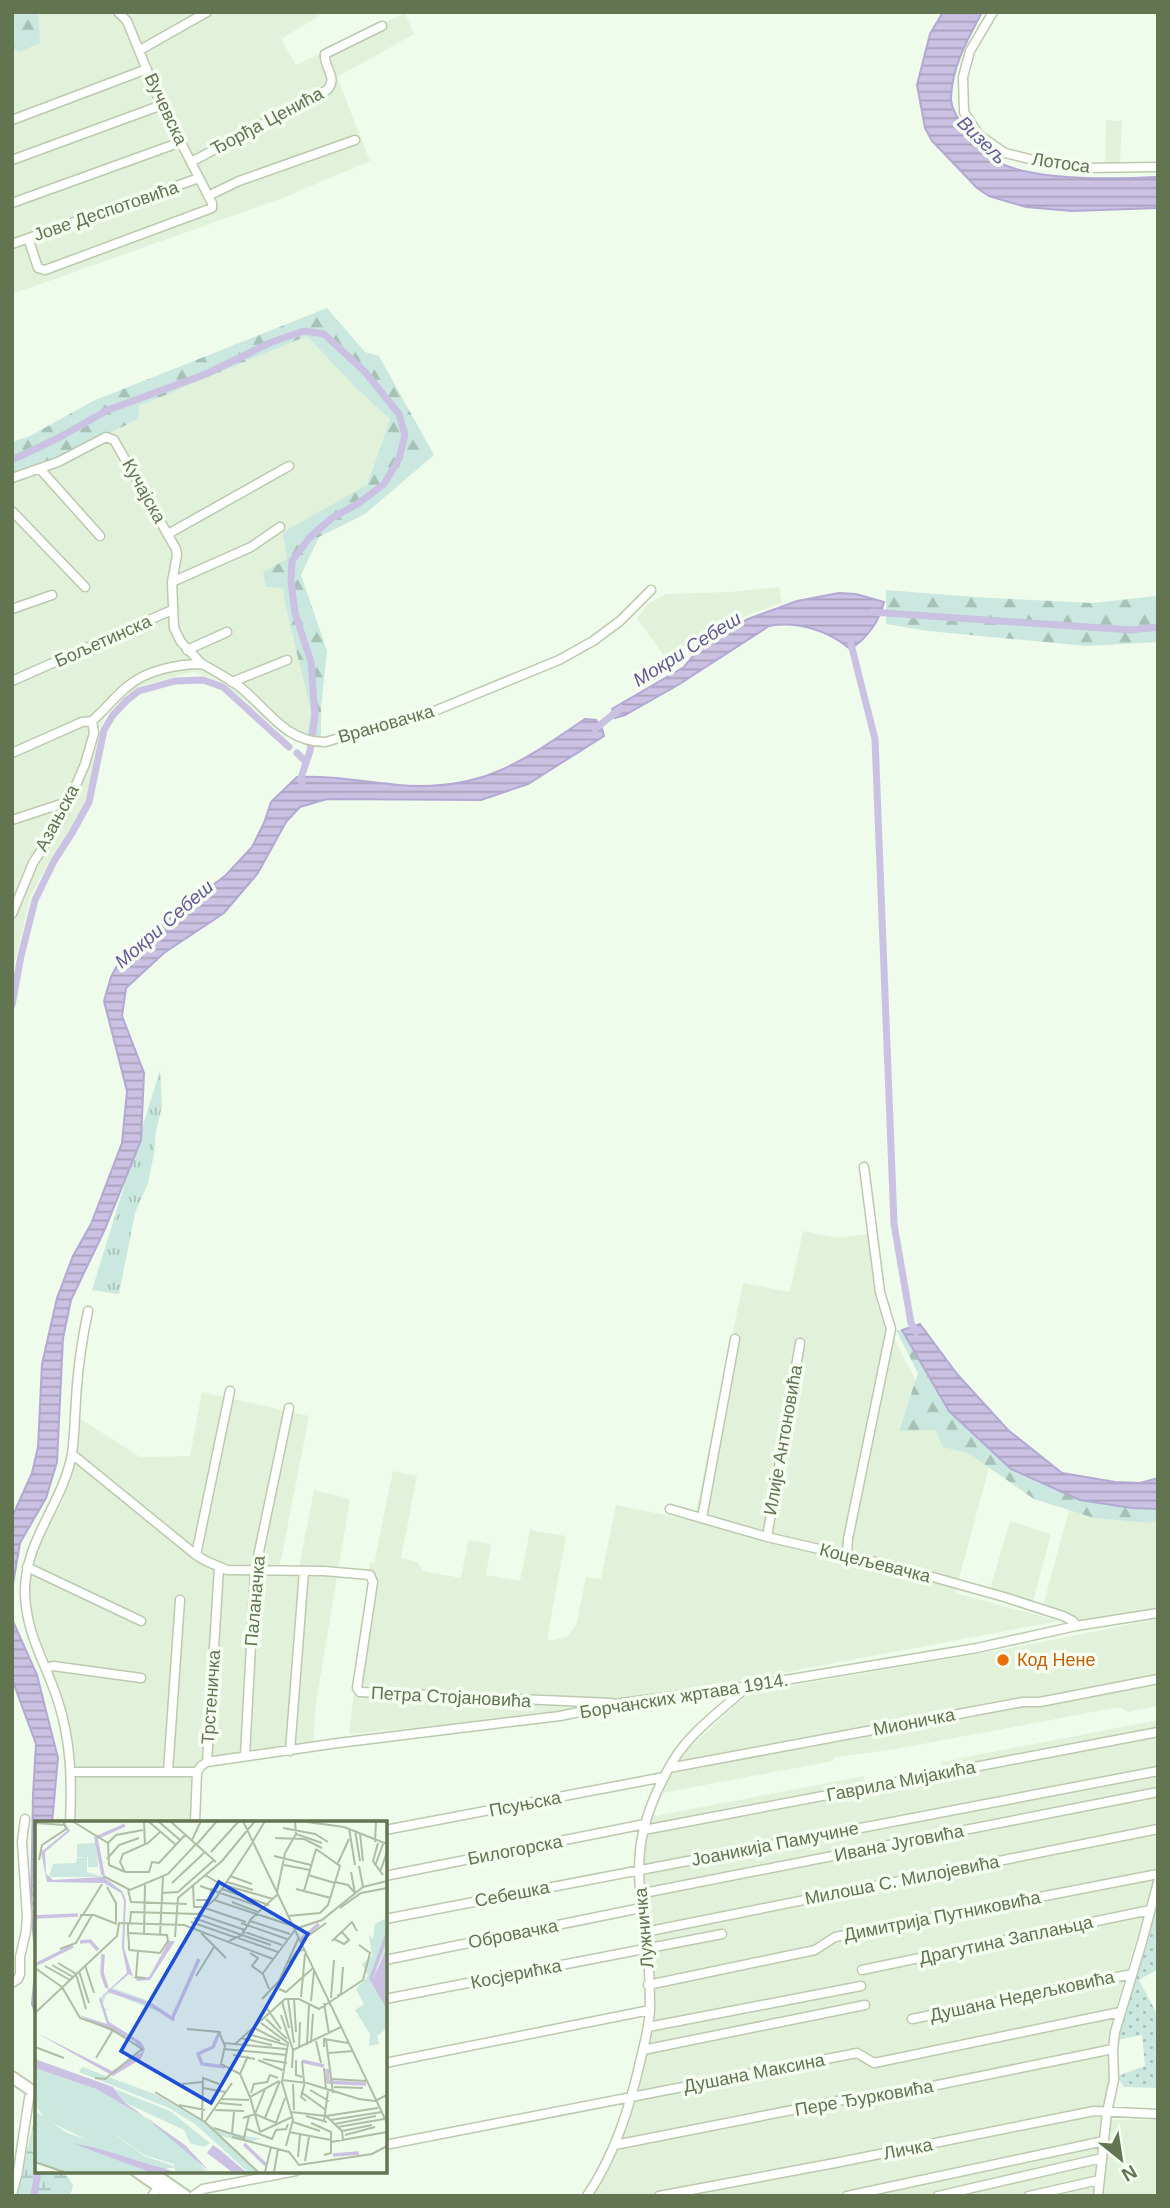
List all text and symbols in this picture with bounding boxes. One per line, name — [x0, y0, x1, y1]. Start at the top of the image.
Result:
street label: Вучевска — [141, 70, 192, 149]
street label: Ђорђа Ценића — [208, 83, 327, 159]
water label: Визељ — [953, 112, 1011, 168]
street label: Лотоса — [1031, 149, 1092, 177]
street label: Јове Деспотовића — [31, 177, 182, 245]
street label: Кучајска — [118, 455, 170, 527]
water label: Мокри Себеш — [629, 607, 745, 691]
street label: Бољетинска — [52, 611, 155, 671]
street label: Врановачка — [336, 701, 437, 747]
street label: Азањска — [31, 781, 83, 855]
water label: Мокри Себеш — [111, 876, 218, 972]
street label: Илије Антоновића — [760, 1362, 806, 1517]
street label: Коцељевачка — [817, 1540, 933, 1587]
street label: Паланачка — [241, 1554, 269, 1647]
street label: Трстеничка — [198, 1648, 224, 1745]
place label: Код Нене — [1017, 1650, 1096, 1670]
marker: Код Нене — [995, 1652, 1011, 1668]
street label: Борчанских жртава 1914. — [578, 1670, 790, 1722]
street label: Петра Стојановића — [370, 1683, 533, 1711]
street label: Мионичка — [871, 1704, 957, 1740]
street label: Гаврила Мијакића — [825, 1757, 978, 1805]
street label: Псуњска — [487, 1787, 564, 1821]
street label: Јоаникија Памучине — [690, 1818, 860, 1870]
street label: Ивана Југовића — [833, 1820, 966, 1865]
inset map — [35, 1821, 387, 2173]
street label: Билогорска — [466, 1831, 565, 1869]
street label: Милоша С. Милојевића — [803, 1851, 1002, 1909]
street label: Себешка — [473, 1877, 552, 1911]
street label: Лужничка — [630, 1886, 657, 1969]
street label: Димитрија Путниковића — [842, 1887, 1043, 1945]
street label: Драгутина Заплањца — [917, 1912, 1096, 1968]
street label: Обровачка — [466, 1915, 561, 1952]
street label: Косјерићка — [469, 1955, 564, 1993]
street label: Душана Недељковића — [928, 1966, 1117, 2025]
street label: Душана Максина — [682, 2049, 827, 2096]
street label: Пере Ђурковића — [793, 2076, 936, 2120]
north arrow — [1086, 2124, 1156, 2194]
street label: Личка — [882, 2134, 935, 2164]
text: N — [1118, 2161, 1140, 2186]

